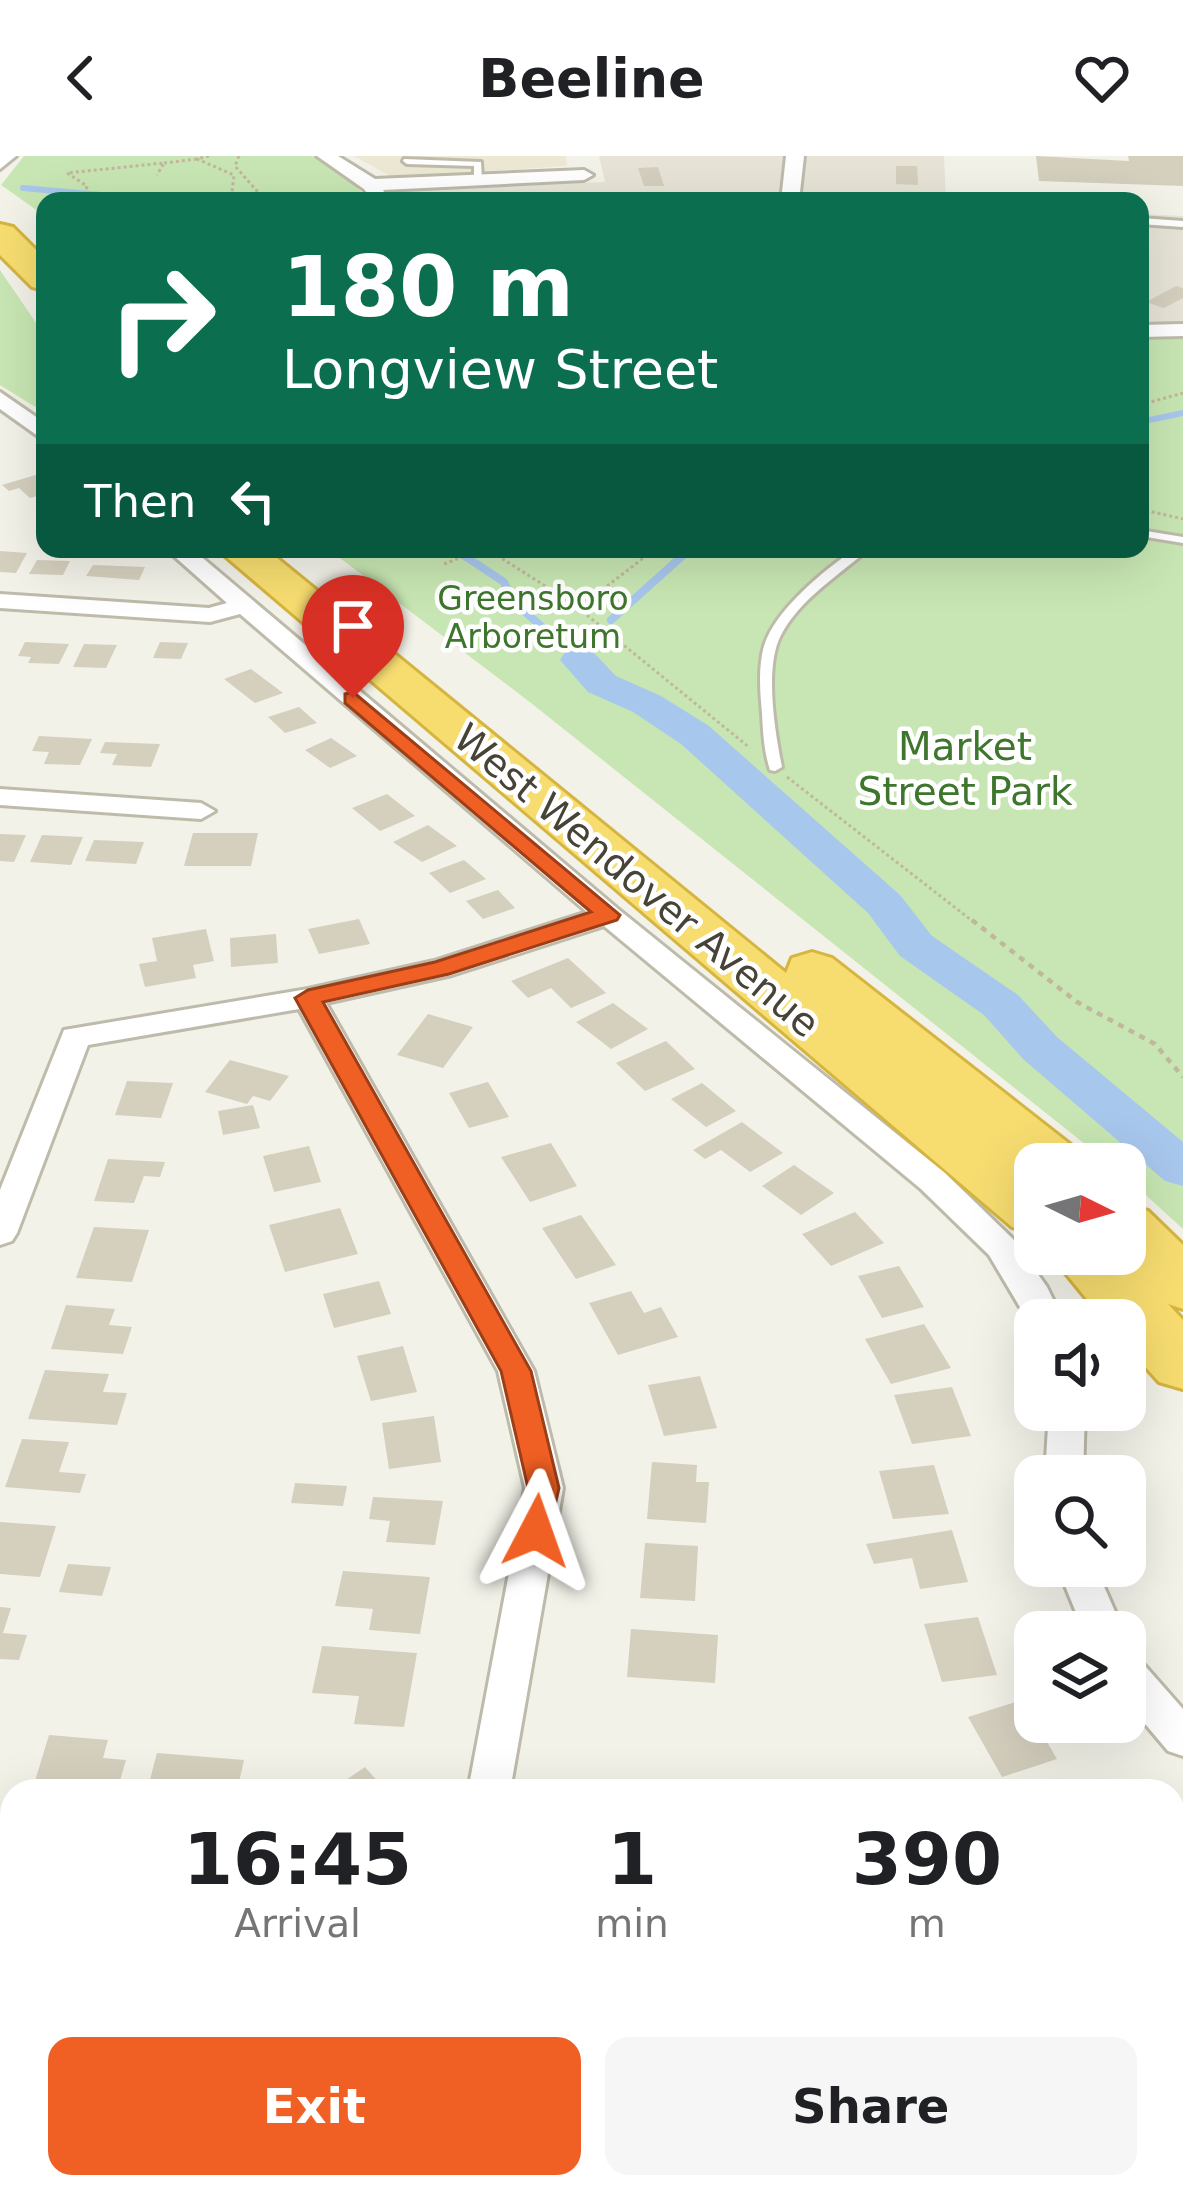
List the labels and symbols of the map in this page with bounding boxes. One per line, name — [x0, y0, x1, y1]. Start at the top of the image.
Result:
pin — [302, 575, 404, 698]
park label: Greensboro Arboretum — [437, 579, 629, 656]
street label: West Wendover Avenue — [445, 715, 828, 1046]
park label: Market Street Park — [857, 724, 1073, 814]
north arrow — [1014, 1143, 1146, 1275]
position arrow — [473, 1468, 599, 1594]

